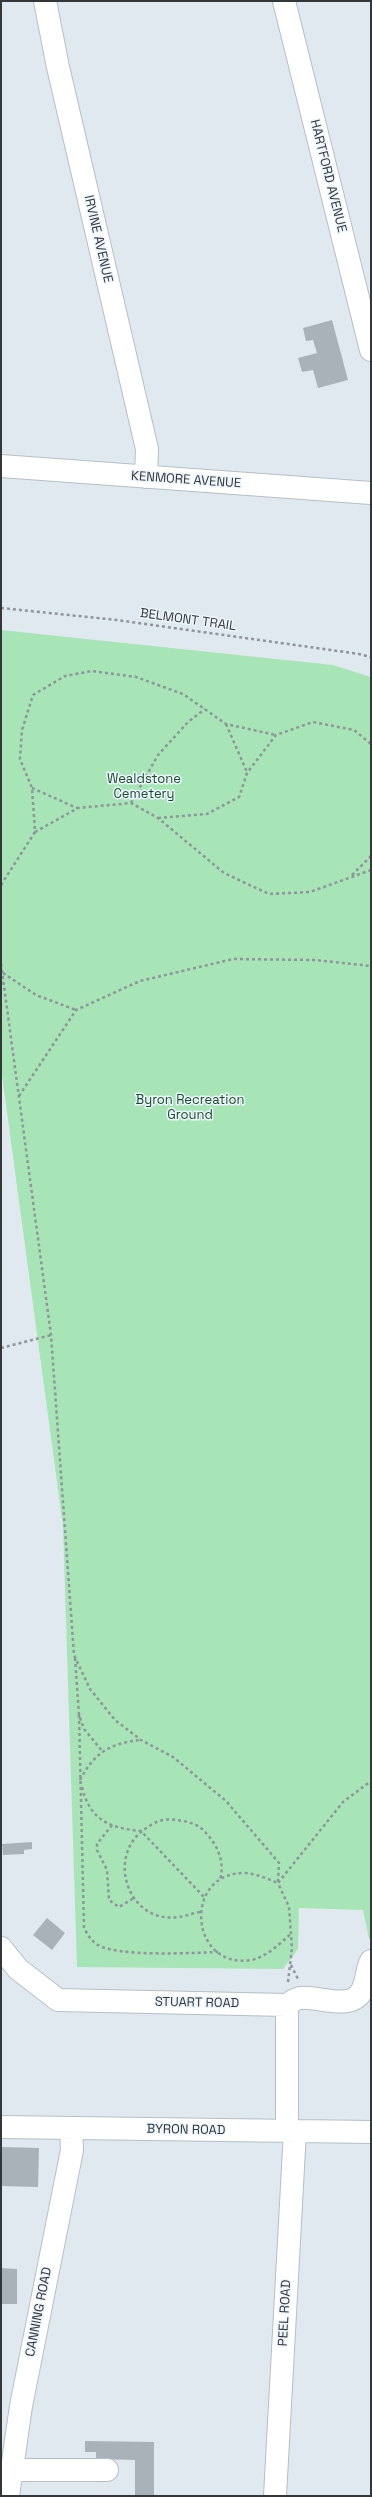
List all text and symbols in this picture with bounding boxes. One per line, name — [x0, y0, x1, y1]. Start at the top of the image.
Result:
street label: HARTFORD AVENUE — [306, 118, 350, 234]
street label: IRVINE AVENUE — [80, 194, 116, 284]
street label: KENMORE AVENUE — [131, 468, 241, 492]
street label: BELMONT TRAIL — [139, 606, 237, 634]
park label: Wealdstone Cemetery — [107, 771, 181, 802]
park label: Byron Recreation Ground — [136, 1092, 244, 1123]
street label: STUART ROAD — [155, 1994, 239, 2012]
street label: BYRON ROAD — [146, 2122, 226, 2138]
street label: CANNING ROAD — [23, 2266, 55, 2358]
street label: PEEL ROAD — [275, 2279, 295, 2347]

